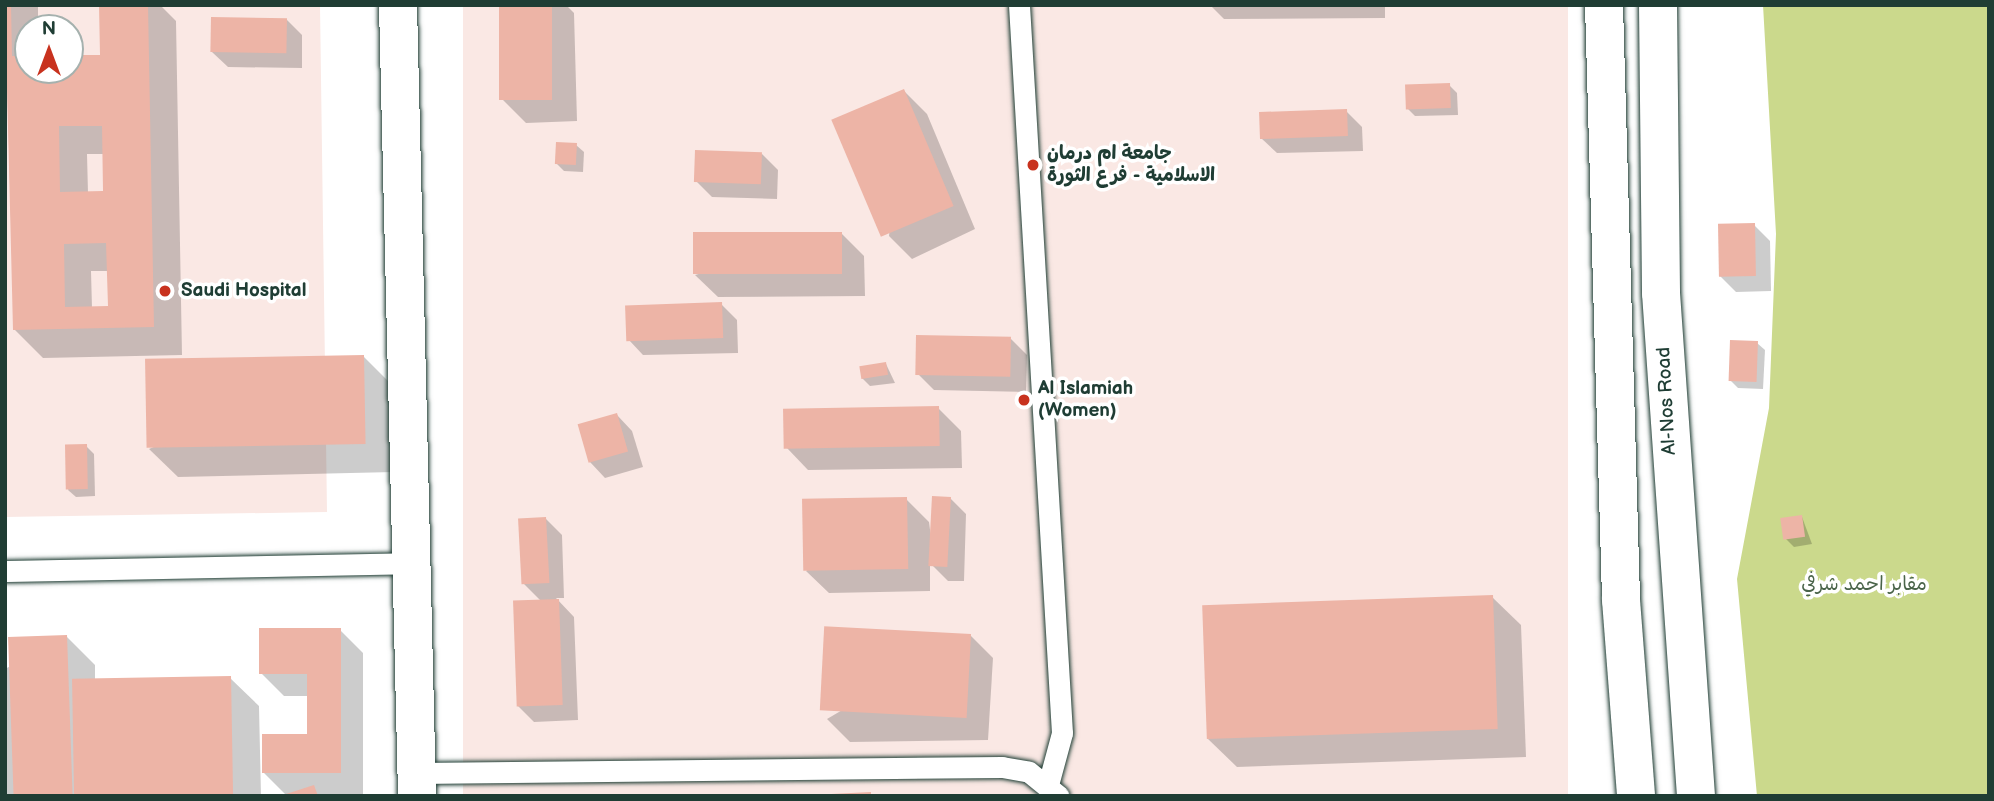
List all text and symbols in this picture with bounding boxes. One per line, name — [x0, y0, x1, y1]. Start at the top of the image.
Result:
north arrow — [14, 14, 84, 84]
text: N — [42, 18, 56, 41]
place label: جامعة ام درمان الاسلامية - فرع الثورة — [1047, 143, 1215, 187]
marker: جامعة ام درمان الاسلامية - فرع الثورة — [1025, 157, 1041, 173]
place label: Saudi Hospital — [181, 280, 307, 302]
marker: Saudi Hospital — [155, 281, 175, 301]
street label: Al-Nos Road — [1653, 346, 1681, 456]
place label: Al Islamiah (Women) — [1038, 378, 1133, 422]
marker: Al Islamiah (Women) — [1016, 392, 1032, 408]
park label: مقابر احمد شرفي — [1801, 574, 1927, 596]

